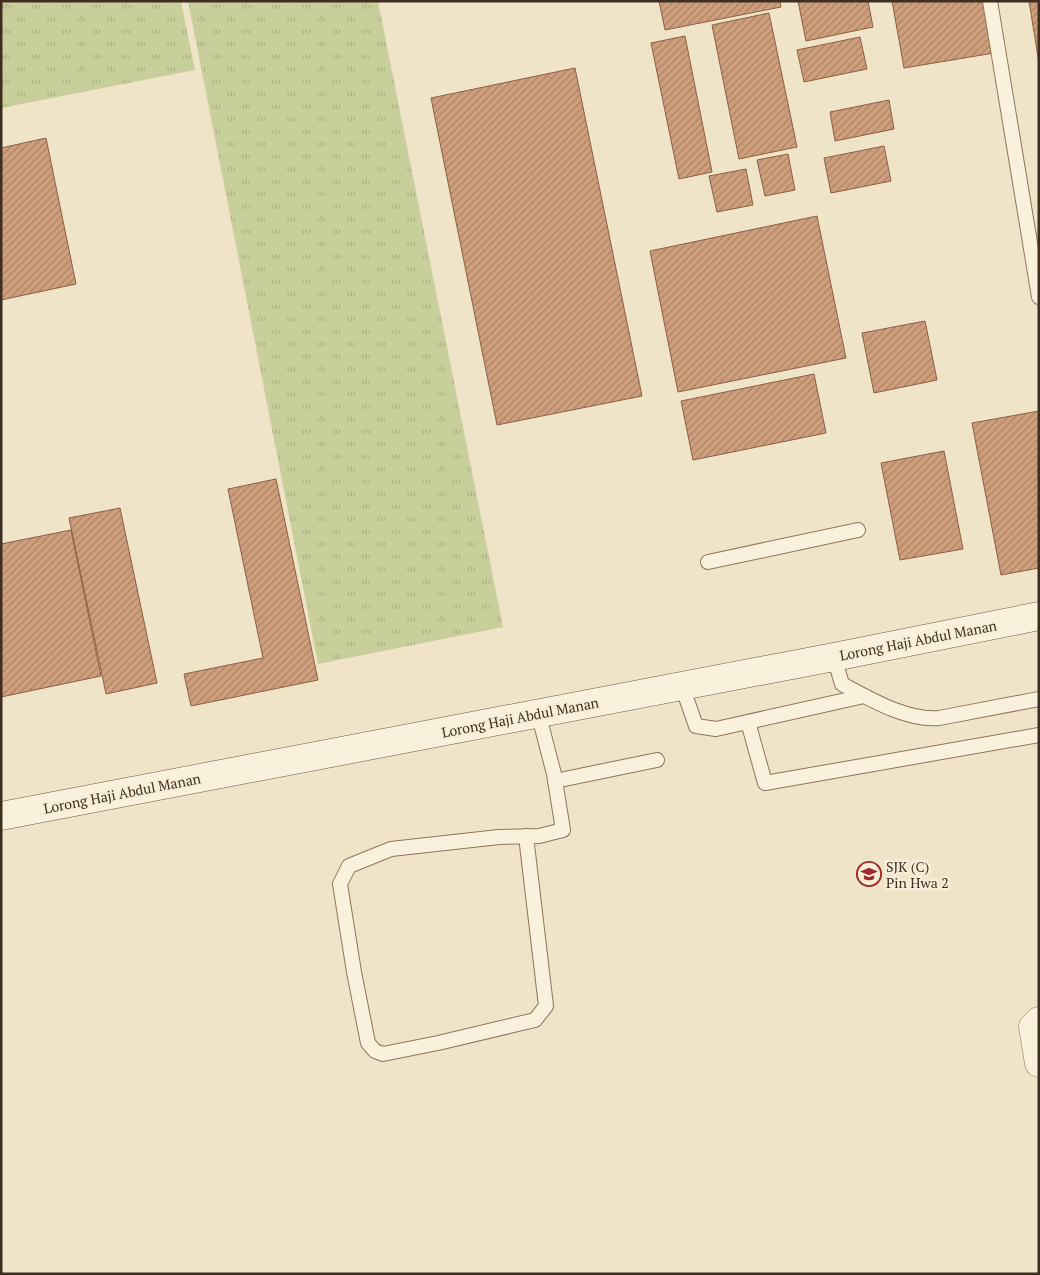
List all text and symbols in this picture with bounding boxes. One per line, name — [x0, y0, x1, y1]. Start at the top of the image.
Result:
street label: Lorong Haji Abdul Manan — [838, 615, 999, 665]
street label: Lorong Haji Abdul Manan — [440, 692, 601, 742]
street label: Lorong Haji Abdul Manan — [42, 768, 203, 818]
place label: SJK (C) Pin Hwa 2 — [886, 857, 949, 892]
school or university icon: SJK (C) Pin Hwa 2 — [856, 861, 882, 887]

